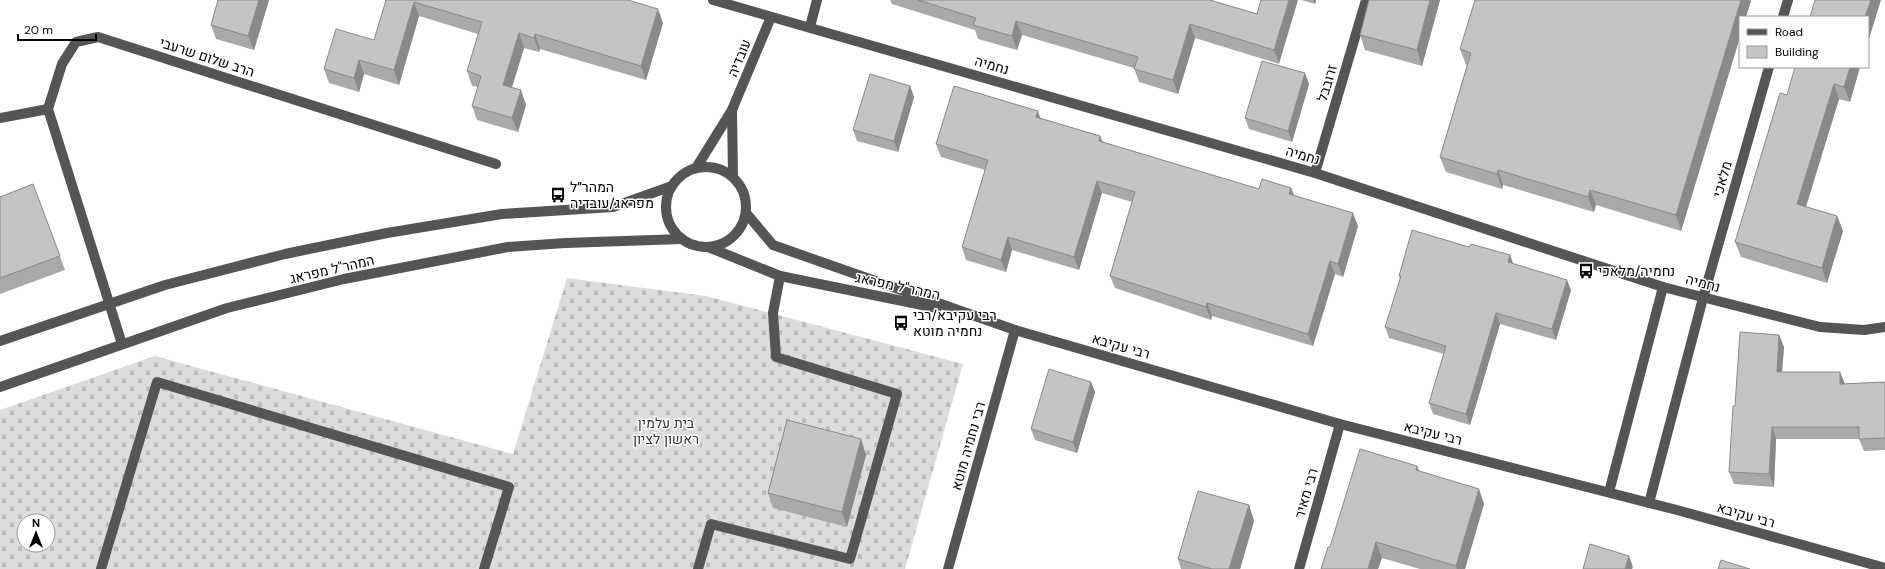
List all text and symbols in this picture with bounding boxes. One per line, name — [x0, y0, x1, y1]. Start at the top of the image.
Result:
scale bar — [18, 16, 96, 42]
legend — [1739, 16, 1869, 68]
text: 20 m — [24, 22, 53, 38]
text: Road — [1775, 24, 1803, 40]
street label: הרב שלום שרעבי — [157, 33, 257, 81]
street label: עובדיה — [723, 36, 755, 80]
text: Building — [1775, 44, 1819, 60]
street label: נחמיה — [973, 52, 1011, 78]
street label: זרובבל — [1313, 62, 1341, 104]
street label: נחמיה — [1284, 142, 1322, 168]
street label: מלאכי — [1708, 159, 1736, 199]
place label: המהר״ל מפראג/עובדיה — [570, 178, 654, 212]
bus stop icon: המהר״ל מפראג/עובדיה — [549, 186, 567, 204]
street label: המהר"ל מפראג — [288, 251, 376, 287]
bus stop icon: נחמיה/מלאכי — [1577, 262, 1595, 280]
place label: נחמיה/מלאכי — [1598, 262, 1675, 280]
street label: המהר"ל מפראג — [854, 268, 942, 304]
street label: נחמיה — [1684, 270, 1722, 296]
place label: רבי עקיבא/רבי נחמיה מוטא — [913, 306, 997, 340]
bus stop icon: רבי עקיבא/רבי נחמיה מוטא — [892, 314, 910, 332]
street label: רבי עקיבא — [1090, 329, 1152, 363]
street label: רבי נחמיה מוטא — [947, 400, 989, 492]
park label: בית עלמין ראשון לציון — [633, 414, 699, 448]
street label: רבי עקיבא — [1402, 417, 1464, 449]
street label: רבי מאיר — [1290, 466, 1322, 520]
street label: רבי עקיבא — [1715, 498, 1777, 532]
north arrow — [16, 513, 56, 553]
text: N — [32, 516, 40, 530]

